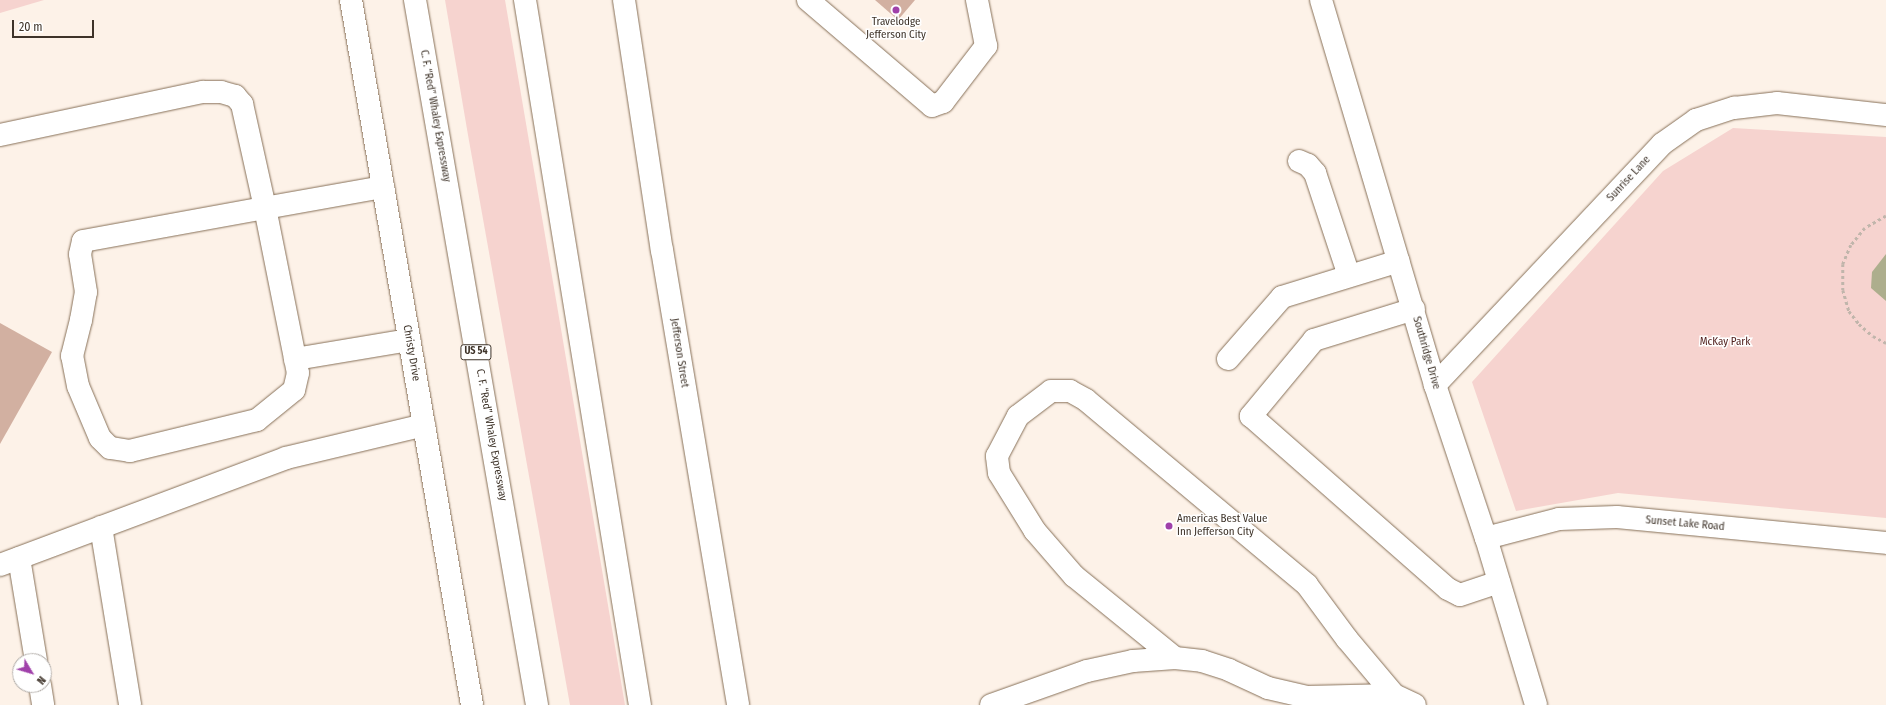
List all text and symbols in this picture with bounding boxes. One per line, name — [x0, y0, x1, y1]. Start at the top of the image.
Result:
marker: Travelodge Jefferson City — [891, 5, 901, 15]
scale bar — [14, 12, 96, 38]
place label: Travelodge Jefferson City — [866, 16, 926, 42]
text: 20 m — [19, 20, 43, 34]
street label: C. F. “Red” Whaley Expressway — [417, 49, 453, 183]
street label: Sunrise Lane — [1604, 153, 1654, 205]
street label: Southridge Drive — [1409, 315, 1443, 391]
street label: Jefferson Street — [667, 317, 691, 389]
street label: Christy Drive — [400, 324, 422, 382]
park label: McKay Park — [1700, 335, 1750, 349]
road number: US 54 — [460, 344, 492, 360]
street label: C. F. “Red” Whaley Expressway — [473, 368, 509, 502]
place label: Americas Best Value Inn Jefferson City — [1177, 513, 1267, 539]
street label: Sunset Lake Road — [1645, 514, 1725, 534]
marker: Americas Best Value Inn Jefferson City — [1164, 521, 1174, 531]
north arrow — [12, 653, 52, 693]
text: N — [34, 673, 48, 687]

